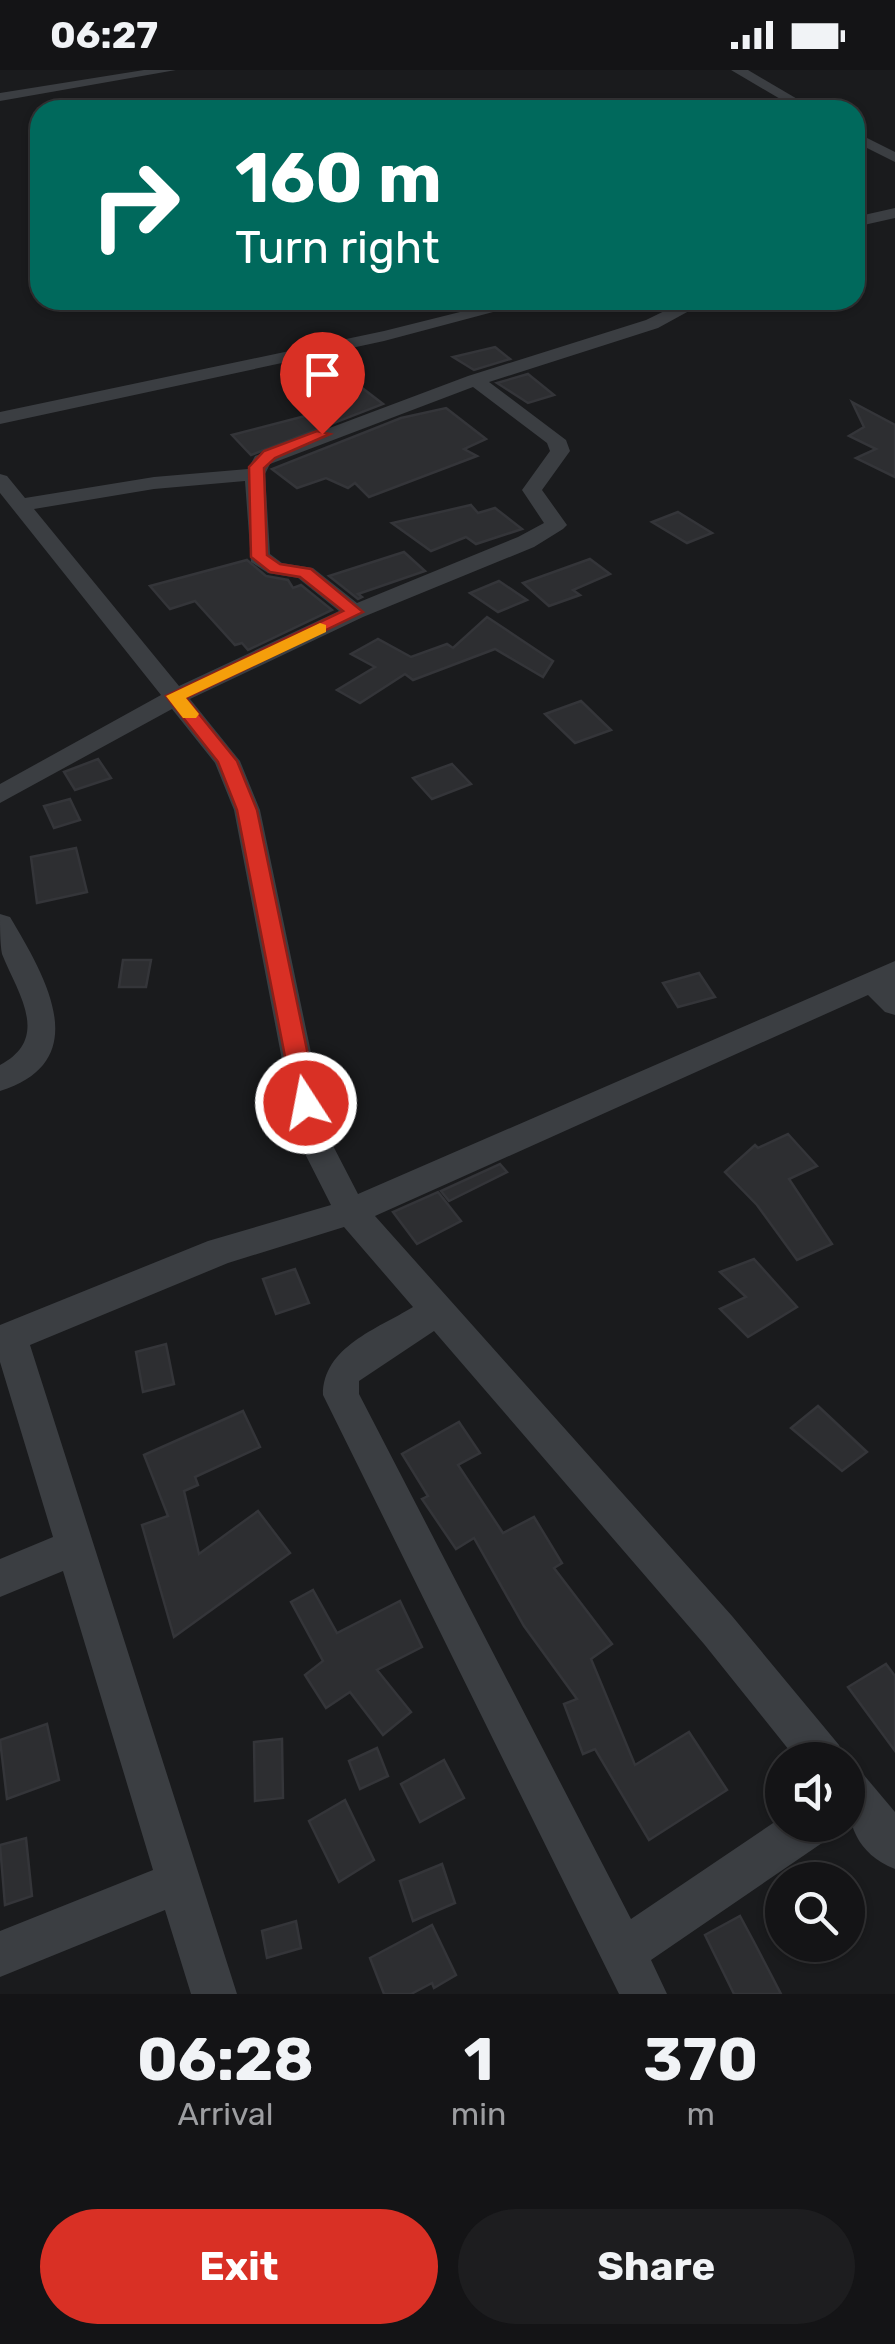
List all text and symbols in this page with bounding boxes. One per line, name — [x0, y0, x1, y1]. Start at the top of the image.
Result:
text: 06:27 — [50, 12, 158, 58]
text: 160 m — [235, 137, 442, 220]
icon: right — [70, 140, 200, 270]
text: Turn right — [235, 221, 439, 274]
pin — [280, 332, 365, 435]
icon: arrive — [295, 347, 350, 402]
position arrow — [254, 1051, 358, 1155]
map controls — [765, 1742, 865, 1962]
button: sound — [765, 1742, 865, 1842]
button: search — [765, 1862, 865, 1962]
text: 06:28 — [137, 2024, 314, 2095]
text: 1 — [464, 2024, 494, 2095]
text: 370 — [643, 2024, 758, 2095]
text: Arrival — [177, 2095, 273, 2133]
text: min — [451, 2095, 506, 2133]
text: m — [686, 2095, 715, 2133]
button: Exit — [40, 2209, 438, 2324]
button: Share — [458, 2209, 855, 2324]

